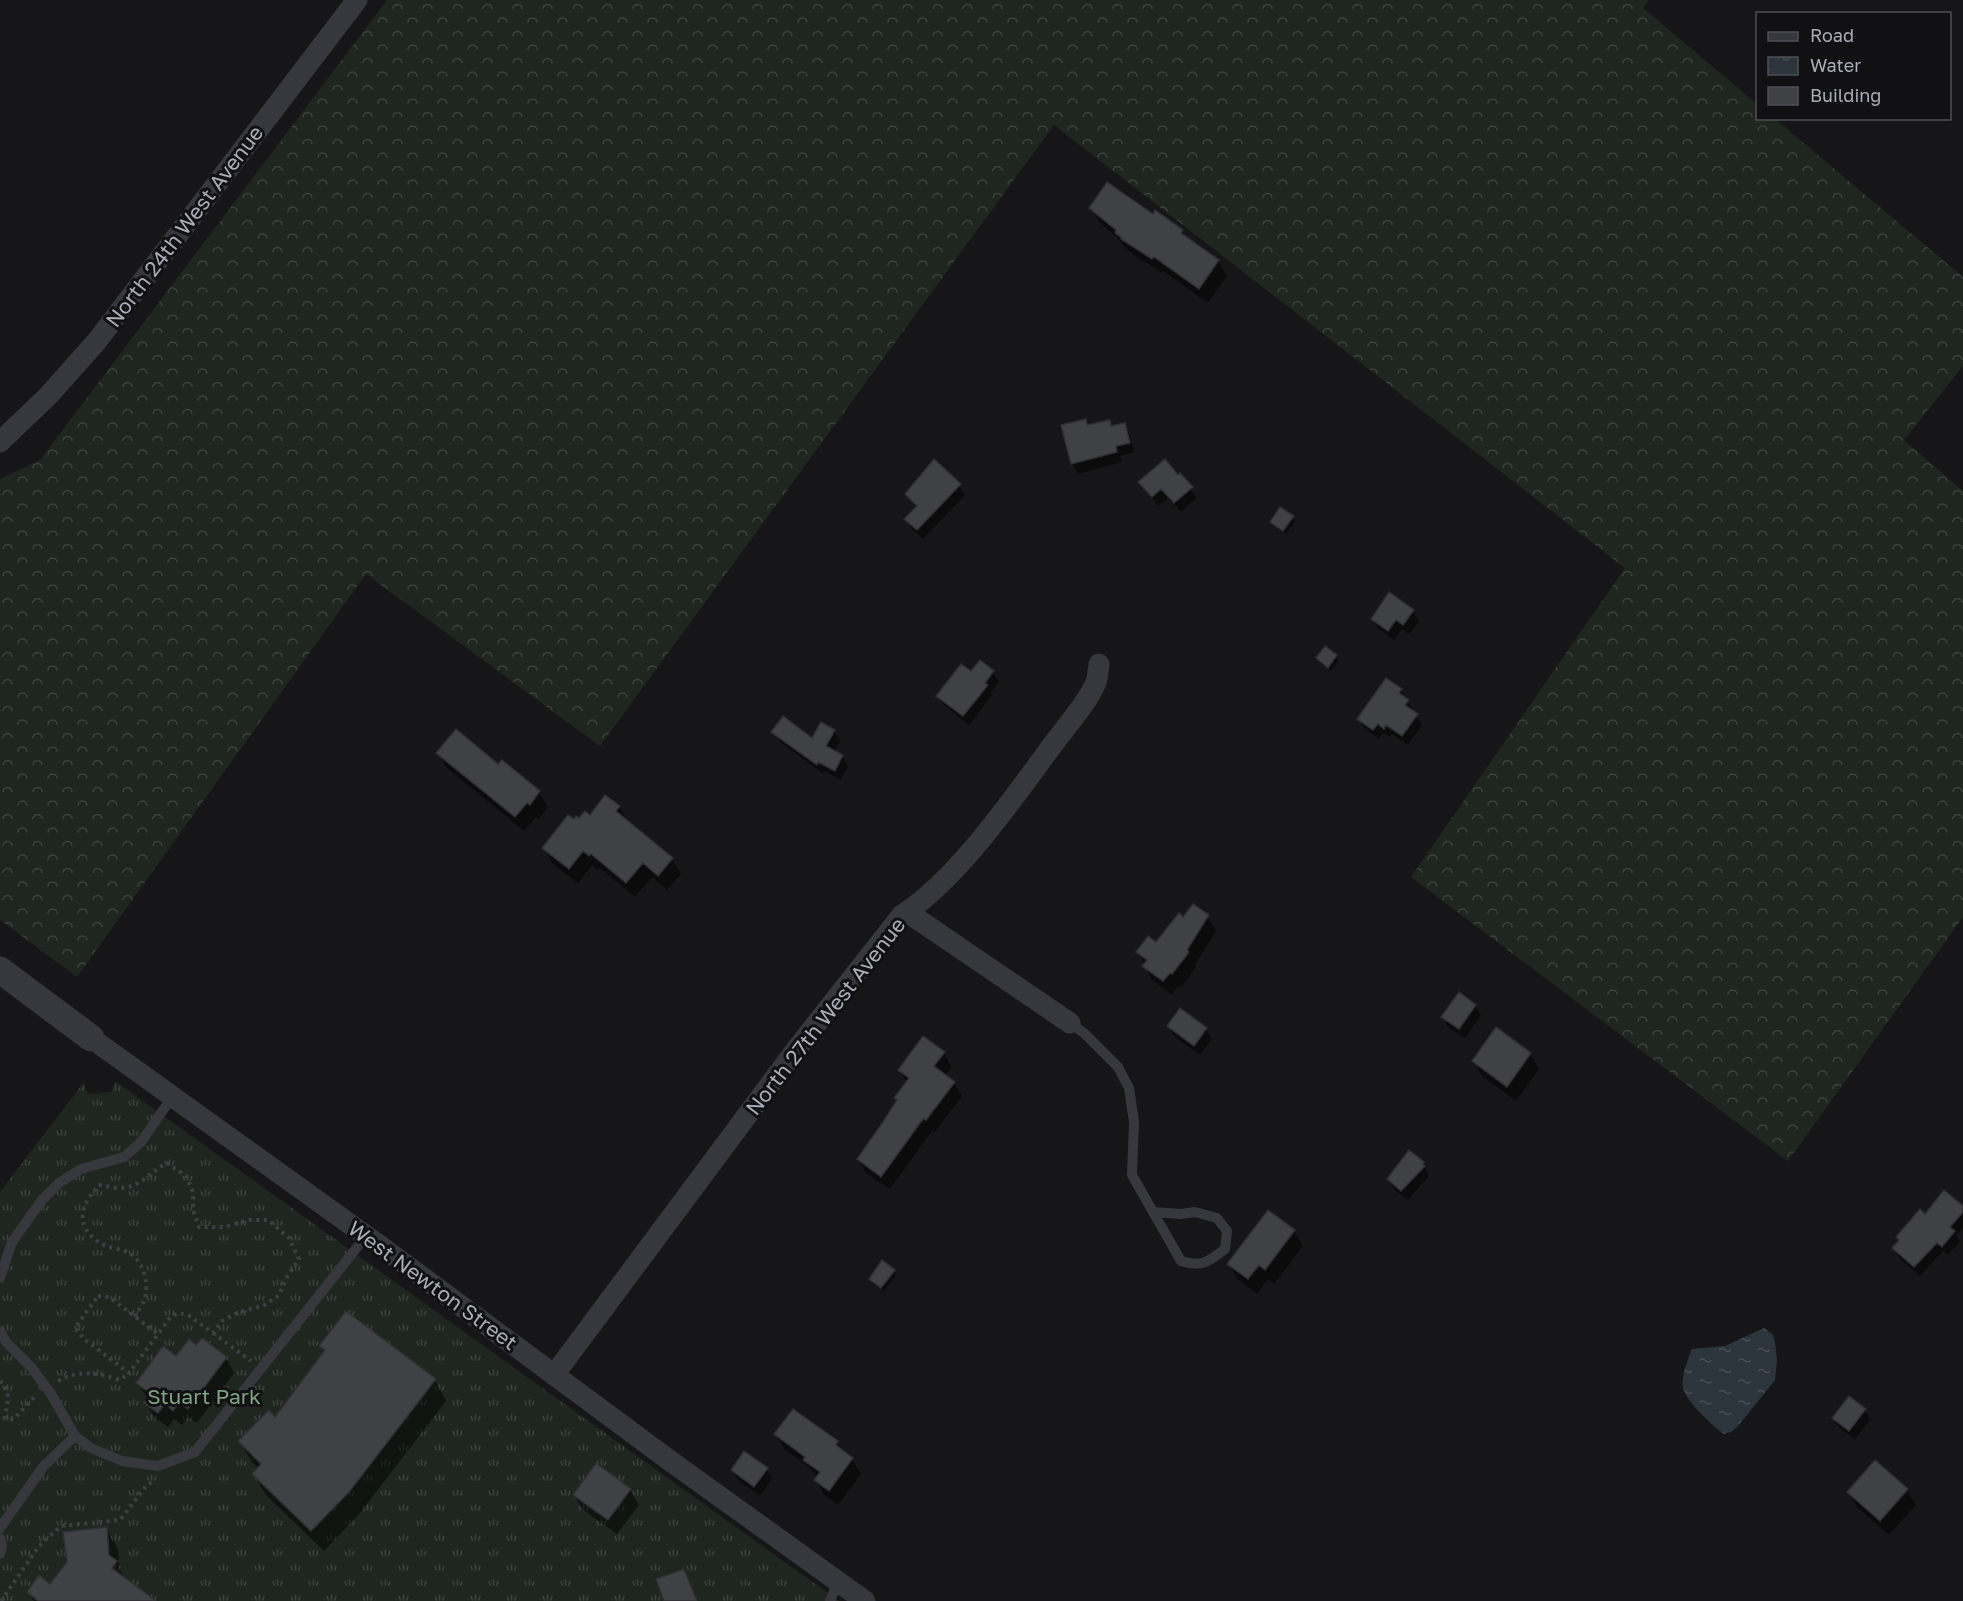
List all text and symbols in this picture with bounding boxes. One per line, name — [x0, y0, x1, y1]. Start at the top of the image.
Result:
legend — [1756, 12, 1951, 120]
text: Road — [1810, 24, 1854, 46]
text: Water — [1810, 54, 1861, 76]
text: Building — [1810, 84, 1881, 106]
street label: North 24th West Avenue — [100, 120, 268, 332]
street label: North 27th West Avenue — [740, 912, 910, 1120]
street label: West Newton Street — [343, 1215, 523, 1355]
park label: Stuart Park — [147, 1383, 261, 1409]

